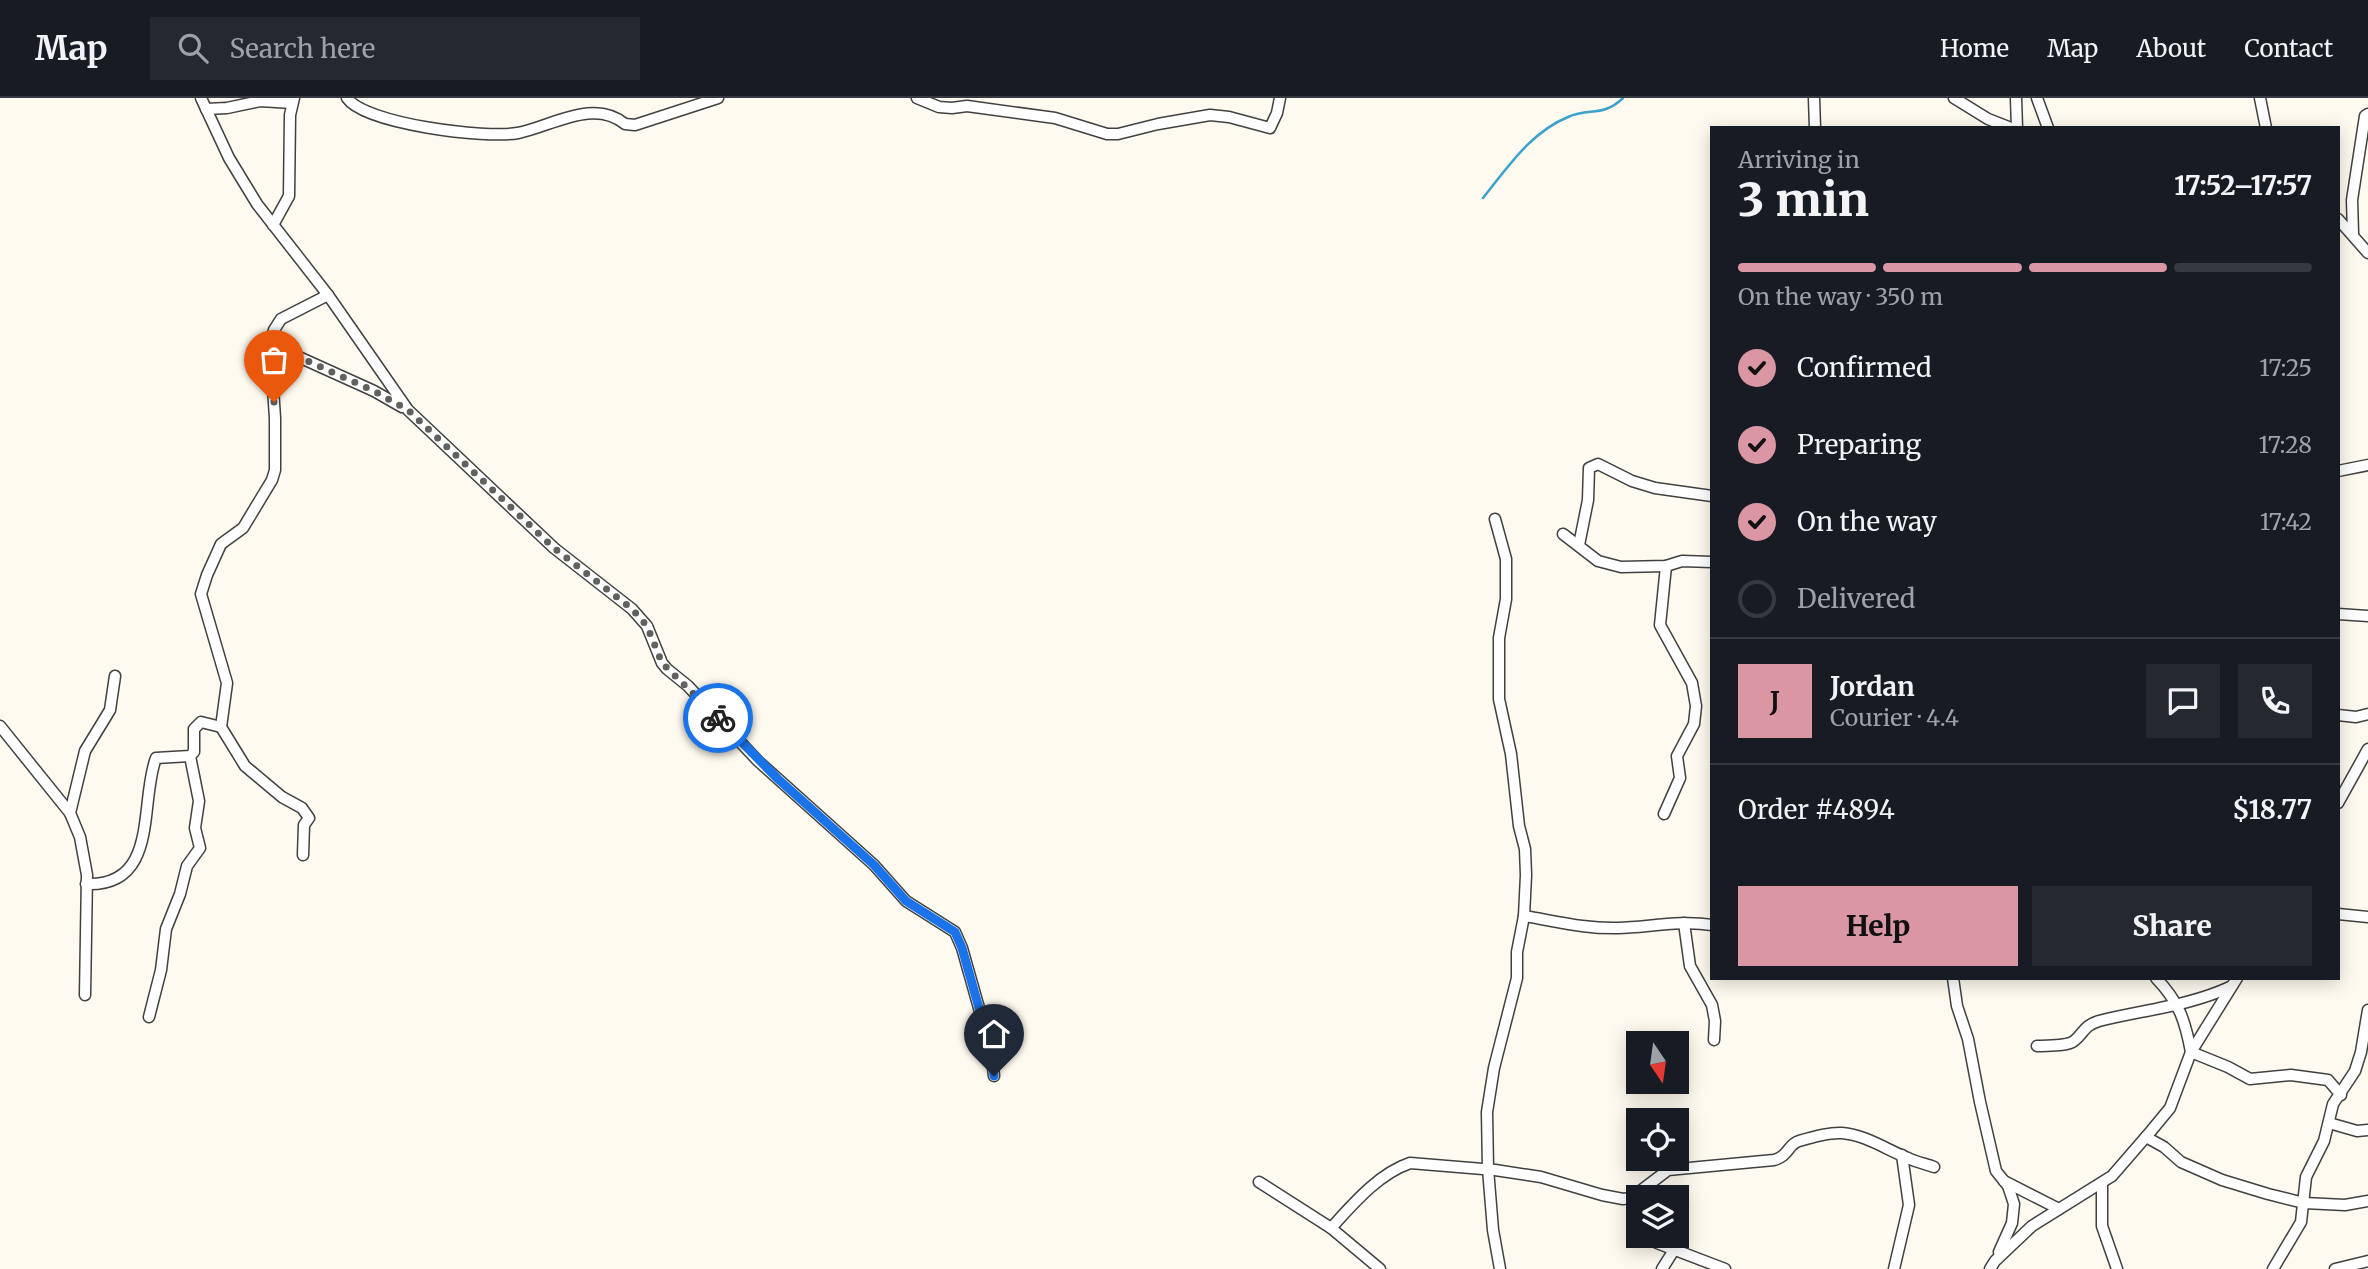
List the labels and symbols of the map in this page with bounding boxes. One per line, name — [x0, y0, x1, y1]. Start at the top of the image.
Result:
pin — [244, 330, 304, 402]
courier — [683, 683, 753, 753]
pin — [964, 1004, 1024, 1076]
north arrow — [1626, 1031, 1689, 1094]

